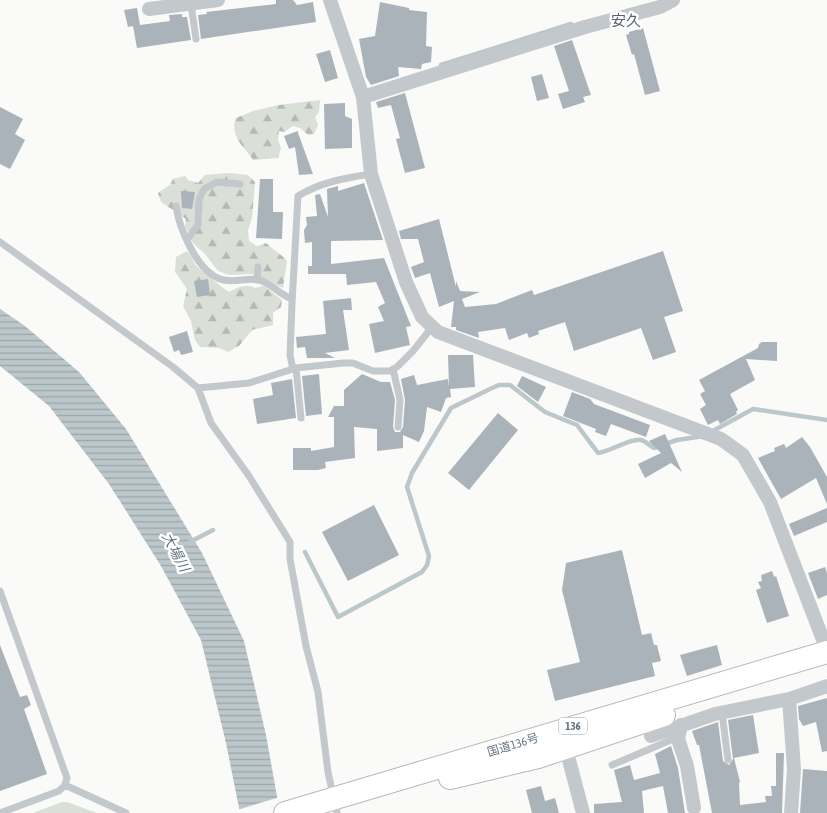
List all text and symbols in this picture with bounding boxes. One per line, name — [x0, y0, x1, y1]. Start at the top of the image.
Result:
district label: 安久 — [611, 12, 641, 29]
water label: 大場川 — [159, 530, 194, 576]
road number: 136 — [559, 718, 587, 734]
street label: 国道136号 — [486, 731, 540, 759]

